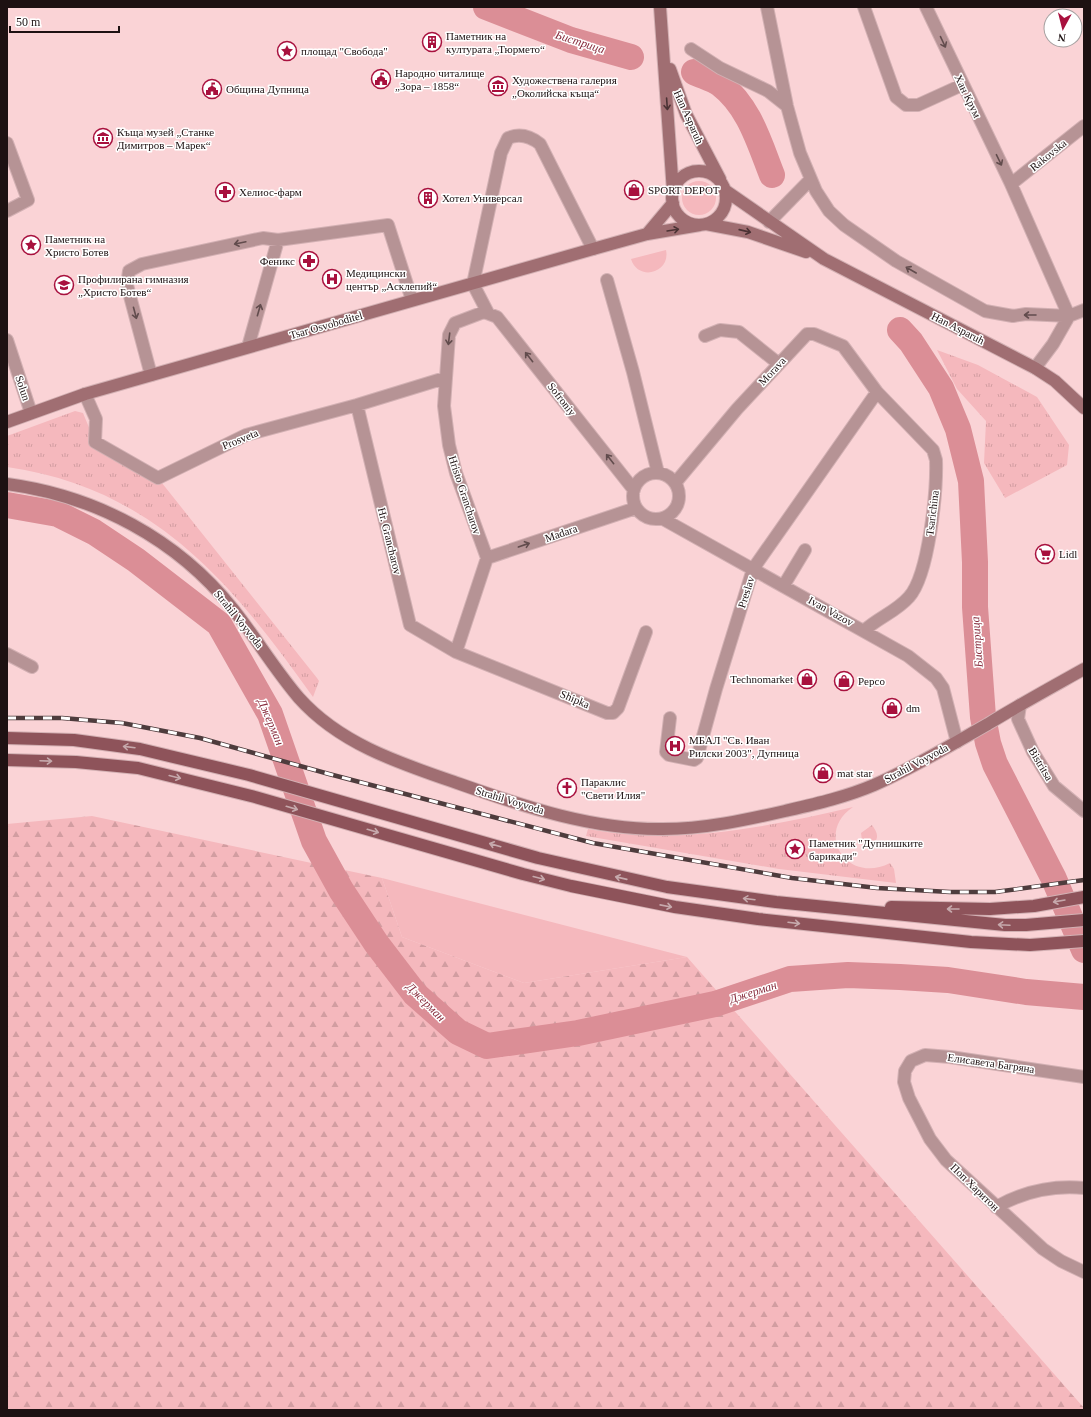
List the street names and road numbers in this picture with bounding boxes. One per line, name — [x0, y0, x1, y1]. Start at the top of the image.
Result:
street label: Хан Крум — [952, 72, 984, 120]
street label: Han Asparuh — [672, 88, 706, 146]
street label: Rakovska — [1027, 137, 1069, 173]
street label: Tsar Osvoboditel — [288, 309, 364, 341]
street label: Han Asparuh — [930, 310, 987, 347]
street label: Morava — [756, 354, 788, 388]
street label: Solun — [13, 374, 33, 403]
street label: Sofroniy — [545, 380, 579, 418]
street label: Prosveta — [220, 426, 260, 452]
street label: Hristo Grancharov — [447, 454, 484, 536]
street label: Tsarichina — [923, 489, 941, 536]
street label: Hr. Grancharov — [376, 506, 404, 576]
street label: Madara — [543, 522, 579, 544]
street label: Preslav — [735, 574, 757, 609]
street label: Strahil Voyvoda — [212, 588, 266, 650]
street label: Ivan Vazov — [806, 594, 856, 629]
street label: Shipka — [559, 688, 592, 711]
street label: Strahil Voyvoda — [882, 741, 950, 785]
street label: Bistritsa — [1026, 745, 1056, 783]
street label: Strahil Voyvoda — [474, 784, 546, 816]
street label: Елисавета Багряна — [947, 1051, 1035, 1075]
street label: Поп Харитон — [948, 1161, 1002, 1213]

